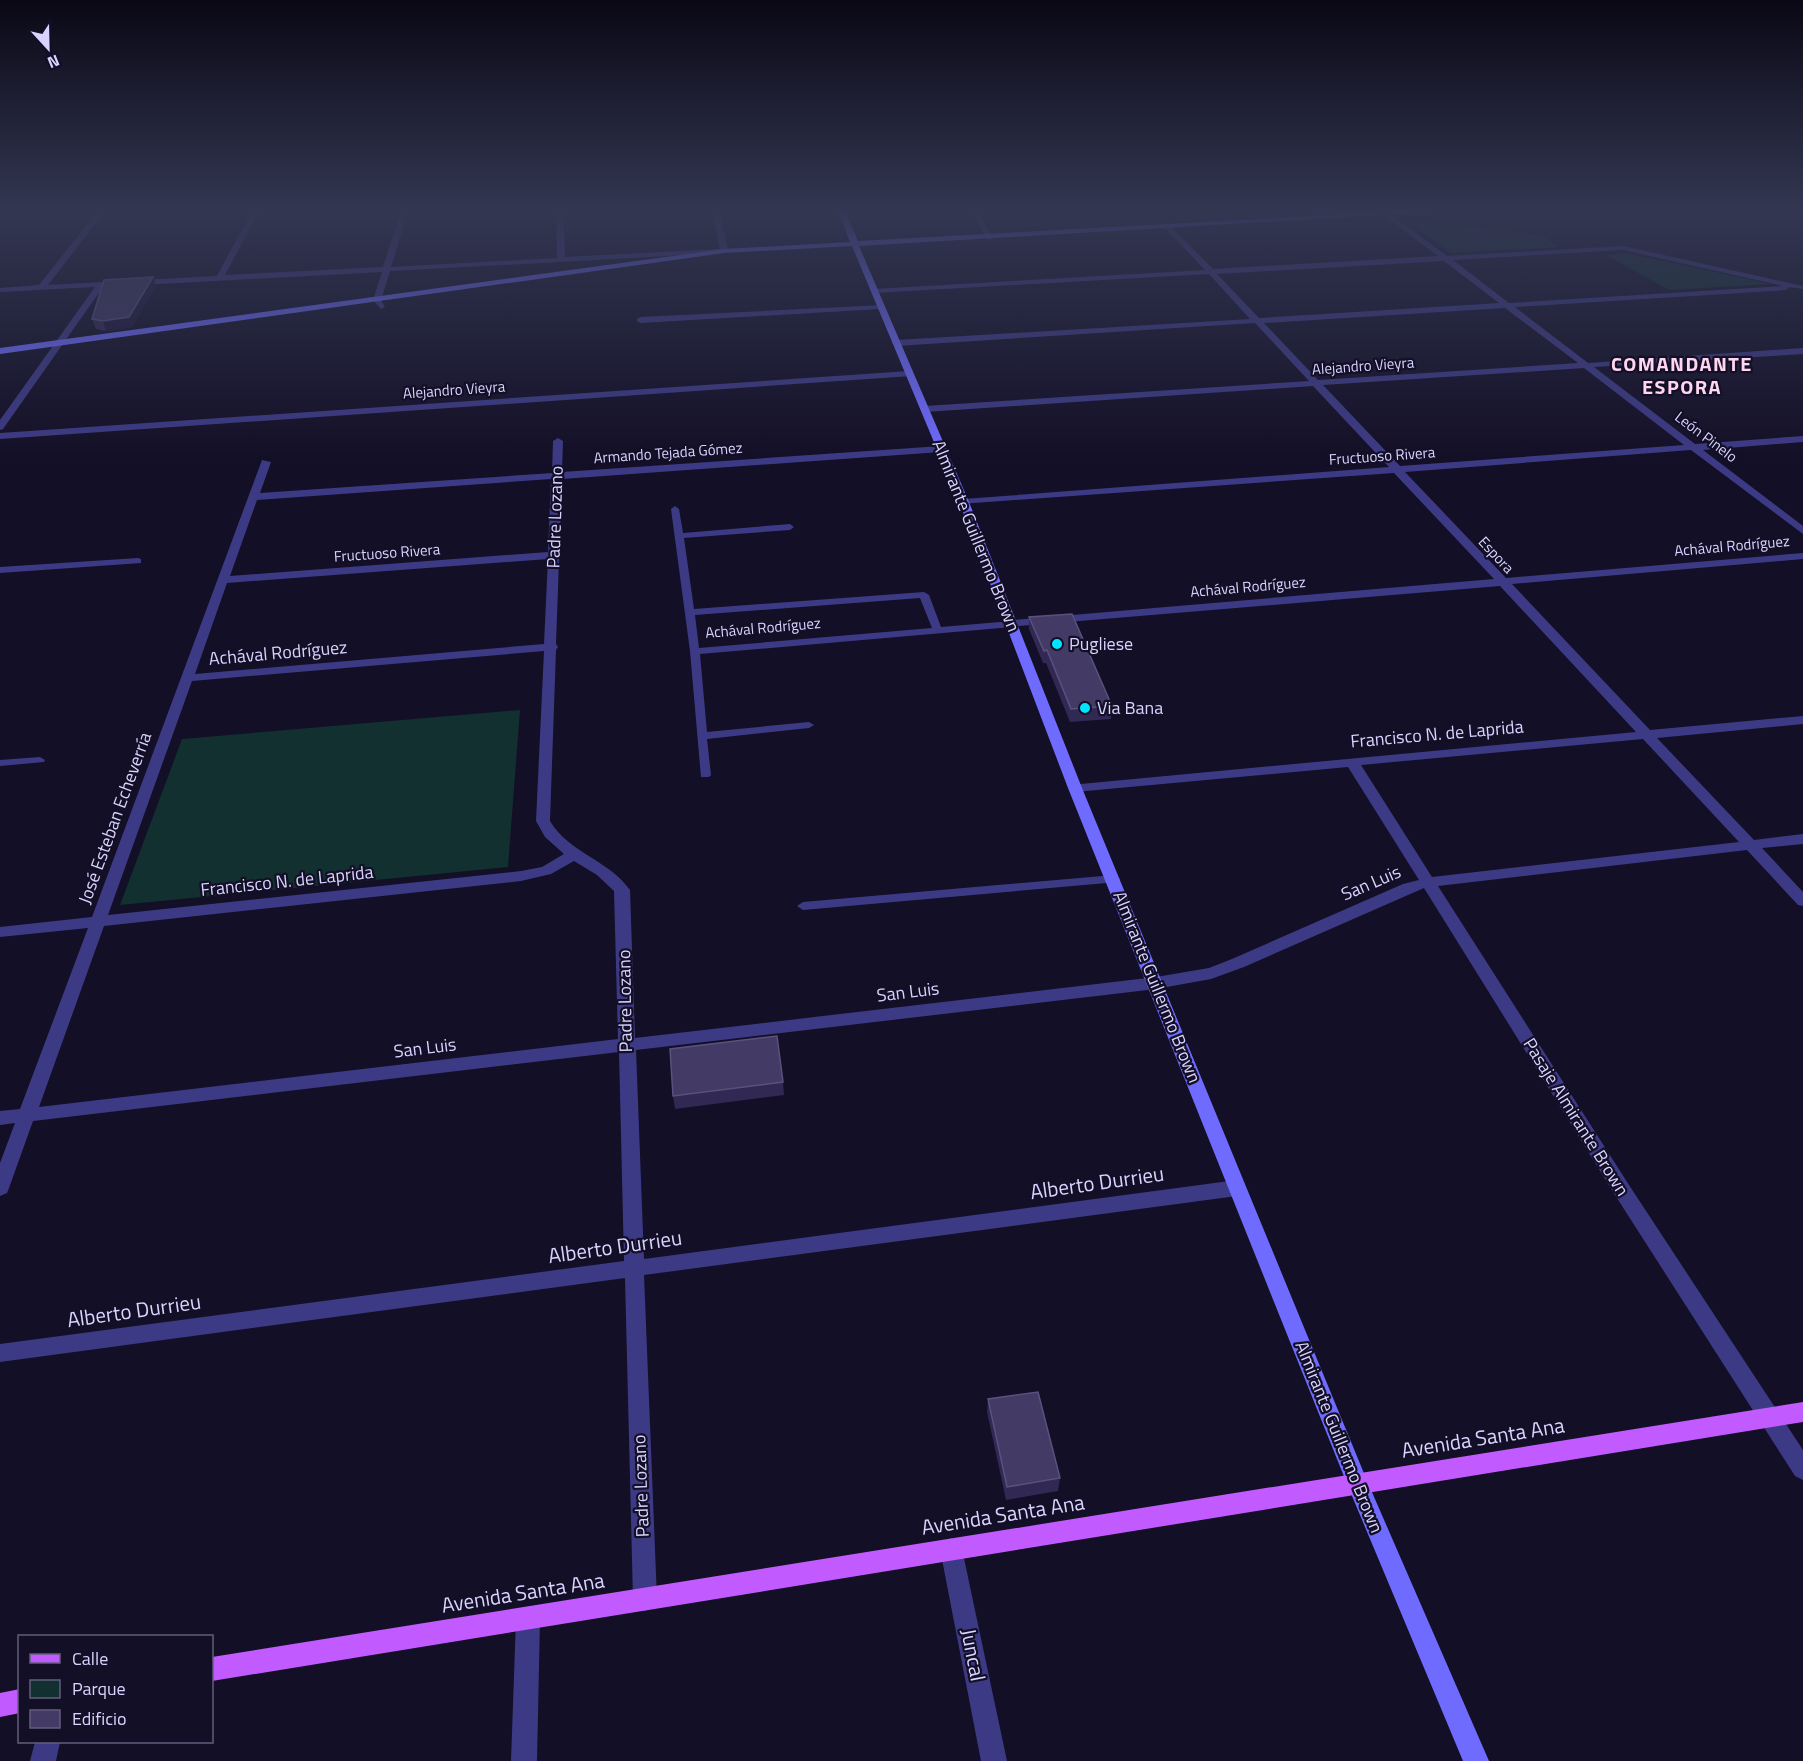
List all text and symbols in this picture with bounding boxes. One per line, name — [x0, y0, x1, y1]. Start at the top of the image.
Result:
north arrow — [18, 18, 78, 78]
text: N — [44, 49, 63, 75]
district label: COMANDANTE ESPORA — [1611, 348, 1753, 402]
street label: Alejandro Vieyra — [1311, 350, 1415, 381]
street label: Alejandro Vieyra — [402, 374, 506, 405]
street label: León Pinelo — [1670, 405, 1742, 468]
street label: Armando Tejada Gómez — [593, 436, 743, 469]
street label: Almirante Guillermo Brown — [926, 436, 1027, 636]
street label: Fructuoso Rivera — [1328, 440, 1436, 471]
street label: Padre Lozano — [539, 465, 570, 569]
street label: Achával Rodríguez — [1673, 529, 1791, 562]
street label: Espora — [1473, 531, 1520, 579]
street label: Fructuoso Rivera — [333, 537, 441, 568]
street label: Achával Rodríguez — [1189, 570, 1307, 603]
street label: Achával Rodríguez — [704, 611, 822, 644]
place label: Pugliese — [1069, 630, 1133, 657]
street label: Achával Rodríguez — [208, 633, 348, 672]
marker: Pugliese — [1050, 637, 1064, 651]
place label: Via Bana — [1097, 694, 1163, 721]
marker: Via Bana — [1078, 701, 1092, 715]
street label: Francisco N. de Laprida — [1349, 712, 1525, 755]
street label: José Esteban Echeverría — [71, 728, 158, 908]
street label: Francisco N. de Laprida — [199, 858, 375, 903]
street label: San Luis — [1337, 858, 1405, 907]
street label: Almirante Guillermo Brown — [1107, 887, 1208, 1087]
street label: Padre Lozano — [610, 949, 639, 1053]
street label: San Luis — [875, 974, 941, 1009]
street label: San Luis — [392, 1030, 458, 1065]
street label: Pasaje Almirante Brown — [1517, 1032, 1636, 1201]
street label: Alberto Durrieu — [1028, 1157, 1166, 1207]
street label: Alberto Durrieu — [546, 1221, 684, 1271]
street label: Alberto Durrieu — [65, 1285, 203, 1335]
street label: Almirante Guillermo Brown — [1289, 1337, 1390, 1537]
street label: Avenida Santa Ana — [1399, 1408, 1567, 1466]
street label: Padre Lozano — [625, 1434, 656, 1538]
street label: Avenida Santa Ana — [919, 1485, 1087, 1543]
street label: Avenida Santa Ana — [439, 1563, 607, 1621]
street label: Juncal — [953, 1626, 995, 1684]
legend — [18, 1635, 213, 1743]
text: Calle — [72, 1645, 108, 1672]
text: Parque — [72, 1675, 126, 1702]
text: Edificio — [72, 1705, 126, 1732]

